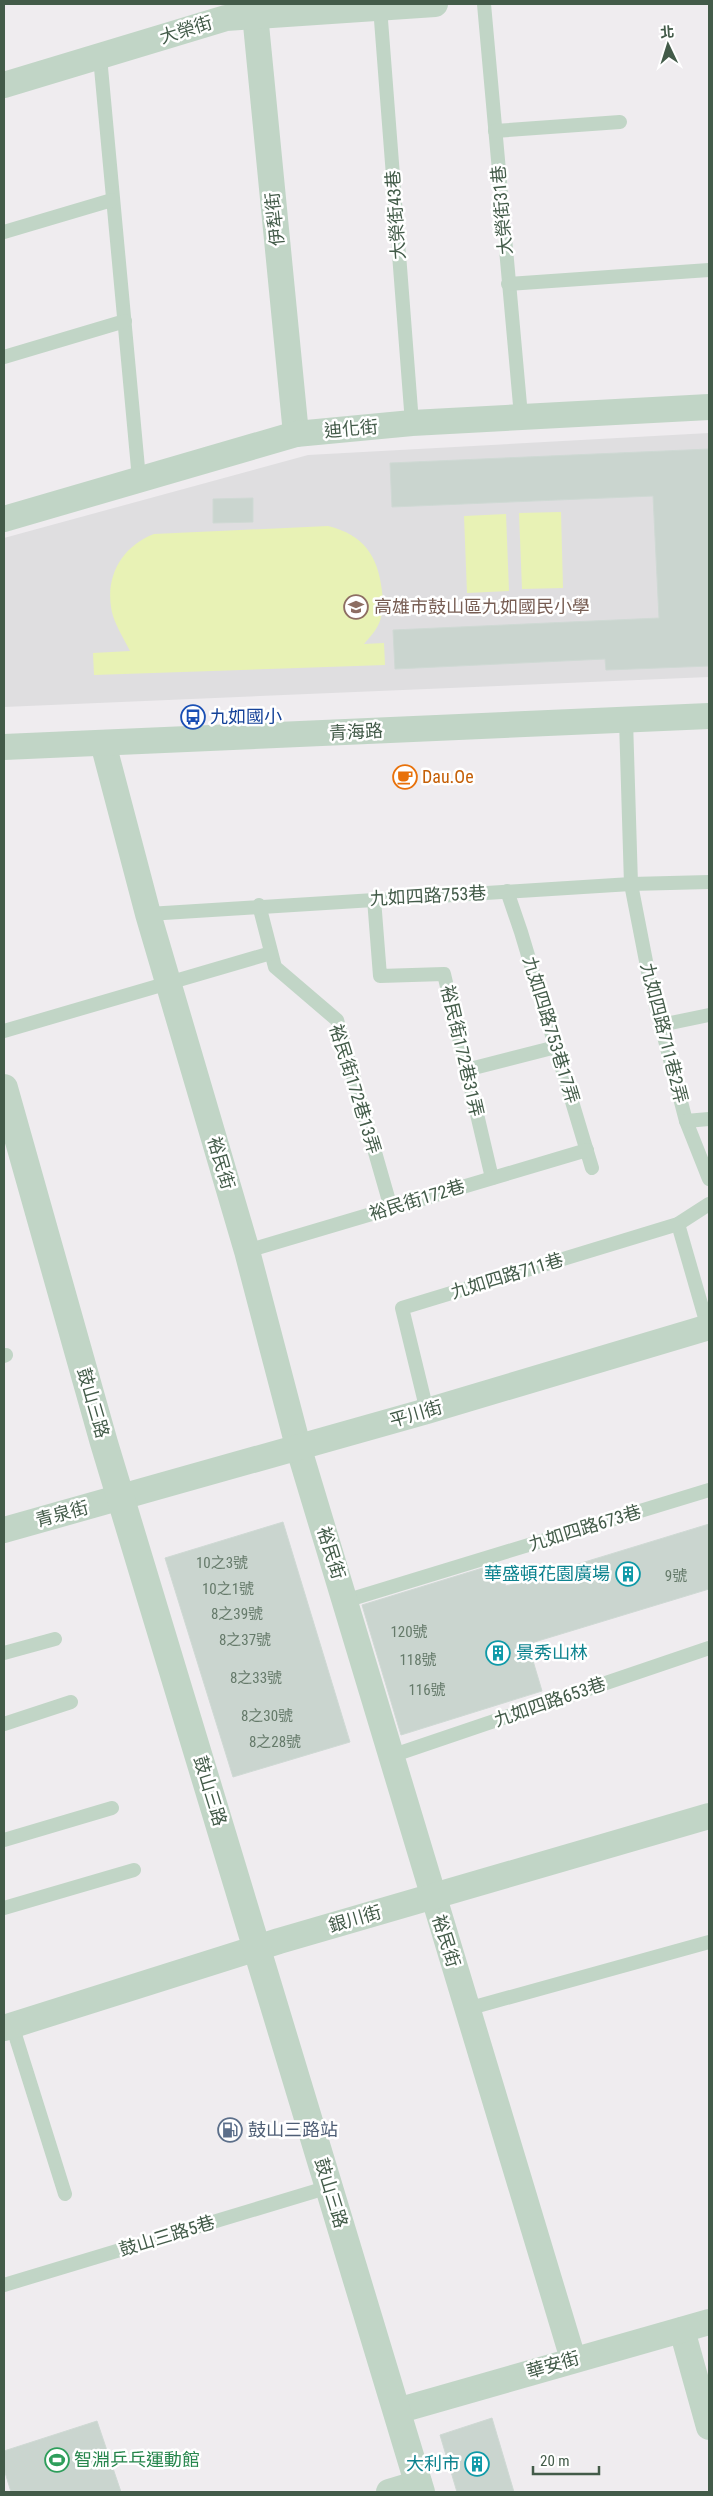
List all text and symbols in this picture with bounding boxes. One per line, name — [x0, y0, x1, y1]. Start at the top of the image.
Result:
street label: 大榮街 — [157, 12, 215, 47]
north arrow — [643, 20, 693, 70]
text: 北 — [660, 24, 675, 41]
street label: 大榮街31巷 — [487, 164, 516, 256]
street label: 大榮街43巷 — [382, 170, 409, 261]
street label: 伊犁街 — [261, 191, 288, 247]
street label: 迪化街 — [323, 416, 379, 441]
school or university icon: 高雄市鼓山區九如國民小學 — [343, 594, 369, 620]
place label: 高雄市鼓山區九如國民小學 — [374, 596, 590, 617]
bus stop icon: 九如國小 — [180, 704, 206, 730]
place label: 九如國小 — [210, 706, 282, 727]
street label: 青海路 — [328, 720, 383, 743]
cafe icon: Dau.Oe — [392, 764, 418, 790]
place label: Dau.Oe — [422, 766, 474, 787]
street label: 九如四路753巷 — [369, 882, 487, 909]
street label: 九如四路753巷17弄 — [519, 954, 584, 1106]
street label: 九如四路711巷2弄 — [637, 961, 692, 1105]
street label: 裕民街172巷31弄 — [437, 983, 488, 1119]
street label: 裕民街172巷13弄 — [326, 1022, 385, 1156]
street label: 裕民街 — [204, 1134, 239, 1192]
street label: 裕民街172巷 — [367, 1175, 467, 1224]
street label: 九如四路711巷 — [448, 1248, 566, 1303]
street label: 鼓山三路 — [73, 1365, 113, 1440]
street label: 平川街 — [387, 1396, 445, 1431]
street label: 青泉街 — [33, 1496, 91, 1531]
street label: 九如四路673巷 — [526, 1500, 644, 1555]
street label: 裕民街 — [314, 1524, 349, 1582]
house number: 10之3號 — [196, 1554, 248, 1572]
building icon: 華盛頓花園廣場 — [615, 1561, 641, 1587]
place label: 華盛頓花園廣場 — [484, 1563, 610, 1584]
house number: 9號 — [665, 1567, 687, 1585]
house number: 10之1號 — [202, 1580, 254, 1598]
house number: 8之39號 — [211, 1605, 263, 1623]
house number: 120號 — [390, 1623, 428, 1641]
house number: 8之37號 — [219, 1631, 271, 1649]
building icon: 景秀山林 — [485, 1640, 511, 1666]
place label: 景秀山林 — [516, 1642, 588, 1663]
house number: 118號 — [399, 1651, 437, 1669]
house number: 8之33號 — [230, 1669, 282, 1687]
street label: 九如四路653巷 — [491, 1673, 608, 1730]
house number: 116號 — [408, 1681, 446, 1699]
house number: 8之30號 — [241, 1707, 293, 1725]
house number: 8之28號 — [249, 1733, 301, 1751]
street label: 鼓山三路 — [190, 1753, 231, 1828]
street label: 銀川街 — [326, 1901, 384, 1936]
street label: 裕民街 — [429, 1912, 464, 1970]
fuel station icon: 鼓山三路站 — [217, 2117, 243, 2143]
place label: 鼓山三路站 — [248, 2119, 338, 2140]
street label: 鼓山三路 — [311, 2155, 352, 2230]
street label: 鼓山三路5巷 — [116, 2211, 217, 2260]
street label: 華安街 — [524, 2347, 582, 2382]
scale bar — [533, 2444, 599, 2476]
sports icon: 智淵乒乓運動館 — [44, 2447, 70, 2473]
place label: 智淵乒乓運動館 — [74, 2449, 200, 2470]
building icon: 大利市 — [464, 2451, 490, 2477]
text: 20 m — [540, 2452, 570, 2470]
place label: 大利市 — [406, 2453, 460, 2474]

